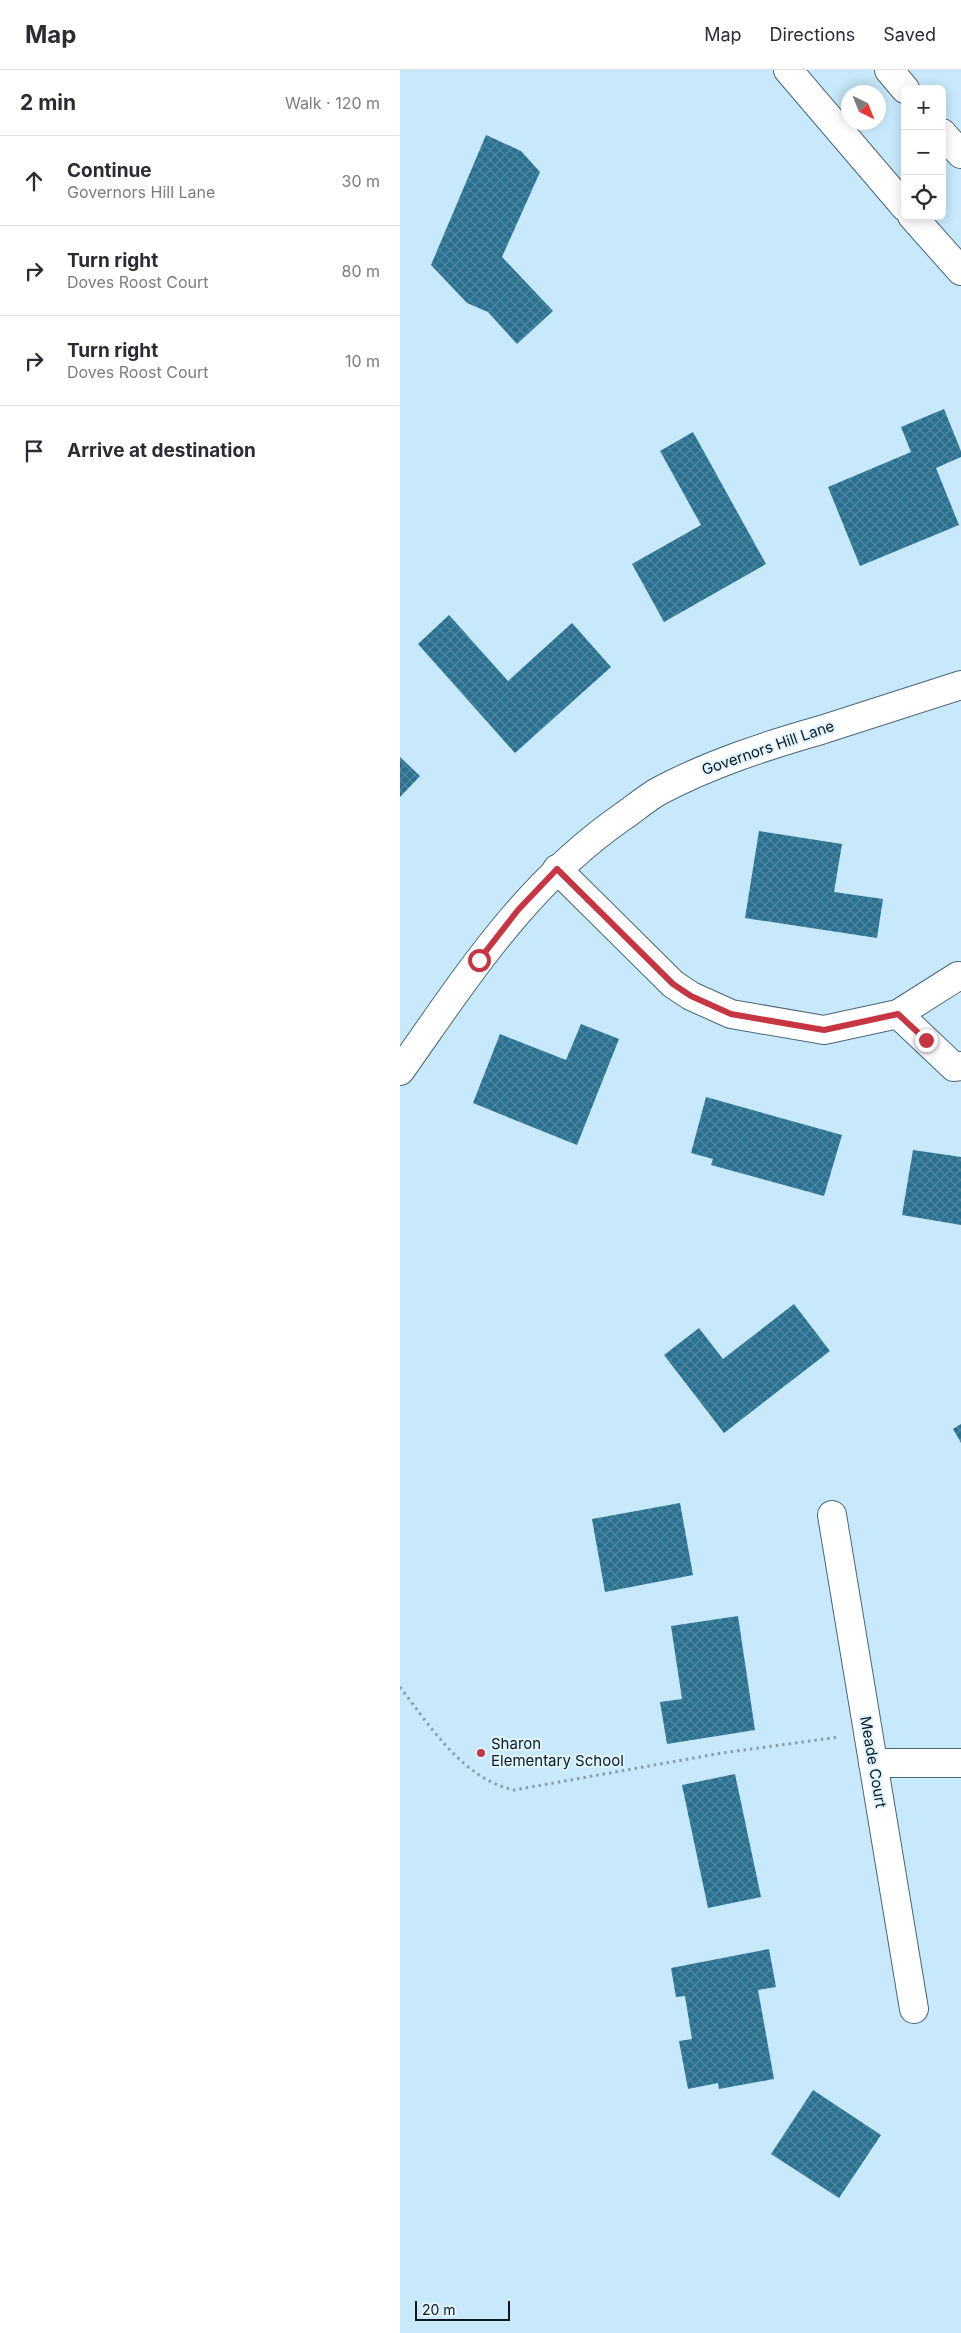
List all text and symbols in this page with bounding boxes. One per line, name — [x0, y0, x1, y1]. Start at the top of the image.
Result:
text: Map — [25, 20, 76, 49]
text: Map — [704, 24, 742, 45]
text: Directions — [770, 24, 855, 45]
text: Saved — [883, 24, 936, 45]
north arrow — [841, 85, 886, 130]
map controls — [901, 85, 946, 220]
button: + — [901, 85, 946, 130]
text: 2 min — [20, 90, 76, 115]
text: Walk · 120 m — [285, 93, 380, 113]
button: − — [901, 130, 946, 175]
text: Continue — [67, 159, 152, 182]
icon: ahead — [20, 167, 48, 195]
text: 30 m — [342, 171, 380, 191]
button: locate — [901, 175, 946, 220]
text: Governors Hill Lane — [67, 182, 215, 202]
text: Turn right — [67, 249, 158, 272]
icon: right — [20, 257, 48, 285]
text: 80 m — [341, 261, 380, 281]
text: Doves Roost Court — [67, 272, 208, 292]
text: Turn right — [67, 339, 158, 362]
icon: right — [20, 347, 48, 375]
text: 10 m — [345, 351, 380, 371]
text: Doves Roost Court — [67, 362, 208, 382]
icon: arrive — [20, 437, 48, 465]
text: Arrive at destination — [67, 439, 256, 462]
street label: Governors Hill Lane — [699, 716, 837, 779]
route start — [468, 949, 491, 972]
route end — [915, 1029, 938, 1052]
street label: Meade Court — [856, 1715, 891, 1809]
place label: Sharon Elementary School — [491, 1734, 624, 1770]
marker: Sharon Elementary School — [475, 1747, 487, 1759]
scale bar — [415, 2298, 510, 2321]
text: 20 m — [422, 2301, 456, 2318]

